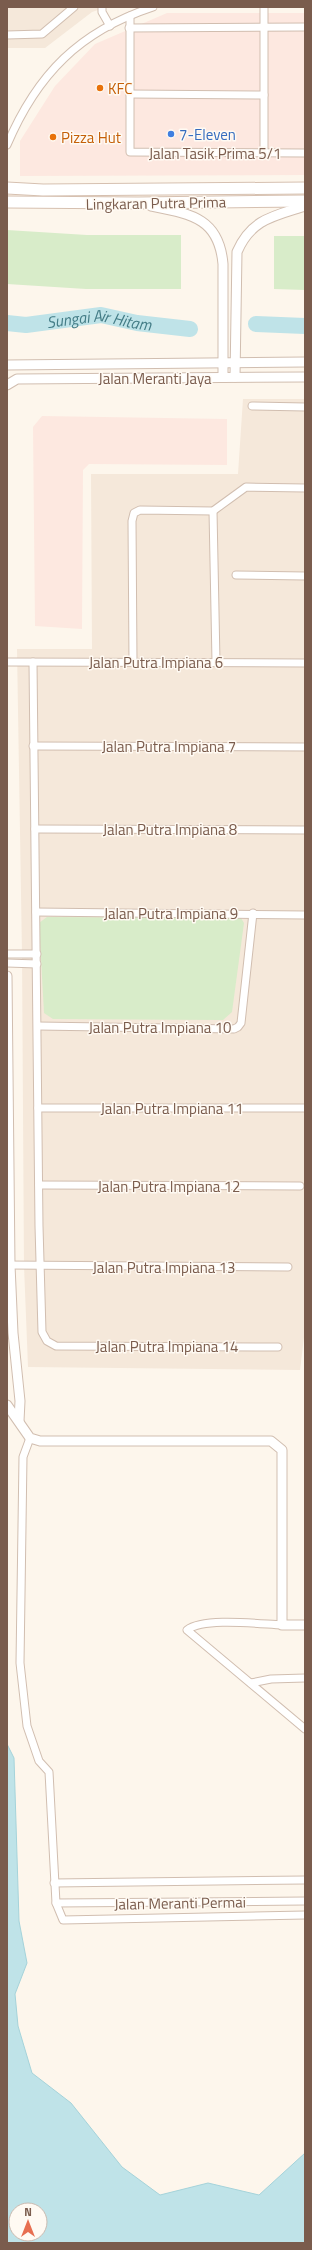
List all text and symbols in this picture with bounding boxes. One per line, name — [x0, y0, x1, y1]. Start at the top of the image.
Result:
place label: KFC — [108, 77, 132, 100]
marker: KFC — [95, 83, 105, 93]
place label: 7-Eleven — [179, 123, 236, 146]
place label: Pizza Hut — [61, 126, 122, 149]
marker: 7-Eleven — [166, 129, 176, 139]
marker: Pizza Hut — [48, 132, 58, 142]
street label: Jalan Tasik Prima 5/1 — [149, 142, 281, 165]
street label: Lingkaran Putra Prima — [86, 190, 227, 216]
water label: Sungai Air Hitam — [45, 303, 153, 337]
street label: Jalan Meranti Jaya — [98, 367, 212, 390]
street label: Jalan Putra Impiana 6 — [89, 651, 223, 674]
street label: Jalan Putra Impiana 7 — [102, 735, 236, 758]
street label: Jalan Putra Impiana 8 — [103, 818, 237, 841]
street label: Jalan Putra Impiana 9 — [104, 902, 238, 925]
street label: Jalan Putra Impiana 10 — [89, 1016, 231, 1039]
street label: Jalan Putra Impiana 11 — [101, 1097, 243, 1120]
street label: Jalan Putra Impiana 12 — [98, 1175, 240, 1198]
street label: Jalan Putra Impiana 13 — [93, 1256, 235, 1279]
street label: Jalan Putra Impiana 14 — [96, 1335, 238, 1358]
street label: Jalan Meranti Permai — [114, 1890, 246, 1916]
north arrow — [8, 2202, 48, 2242]
text: N — [24, 2204, 32, 2220]

